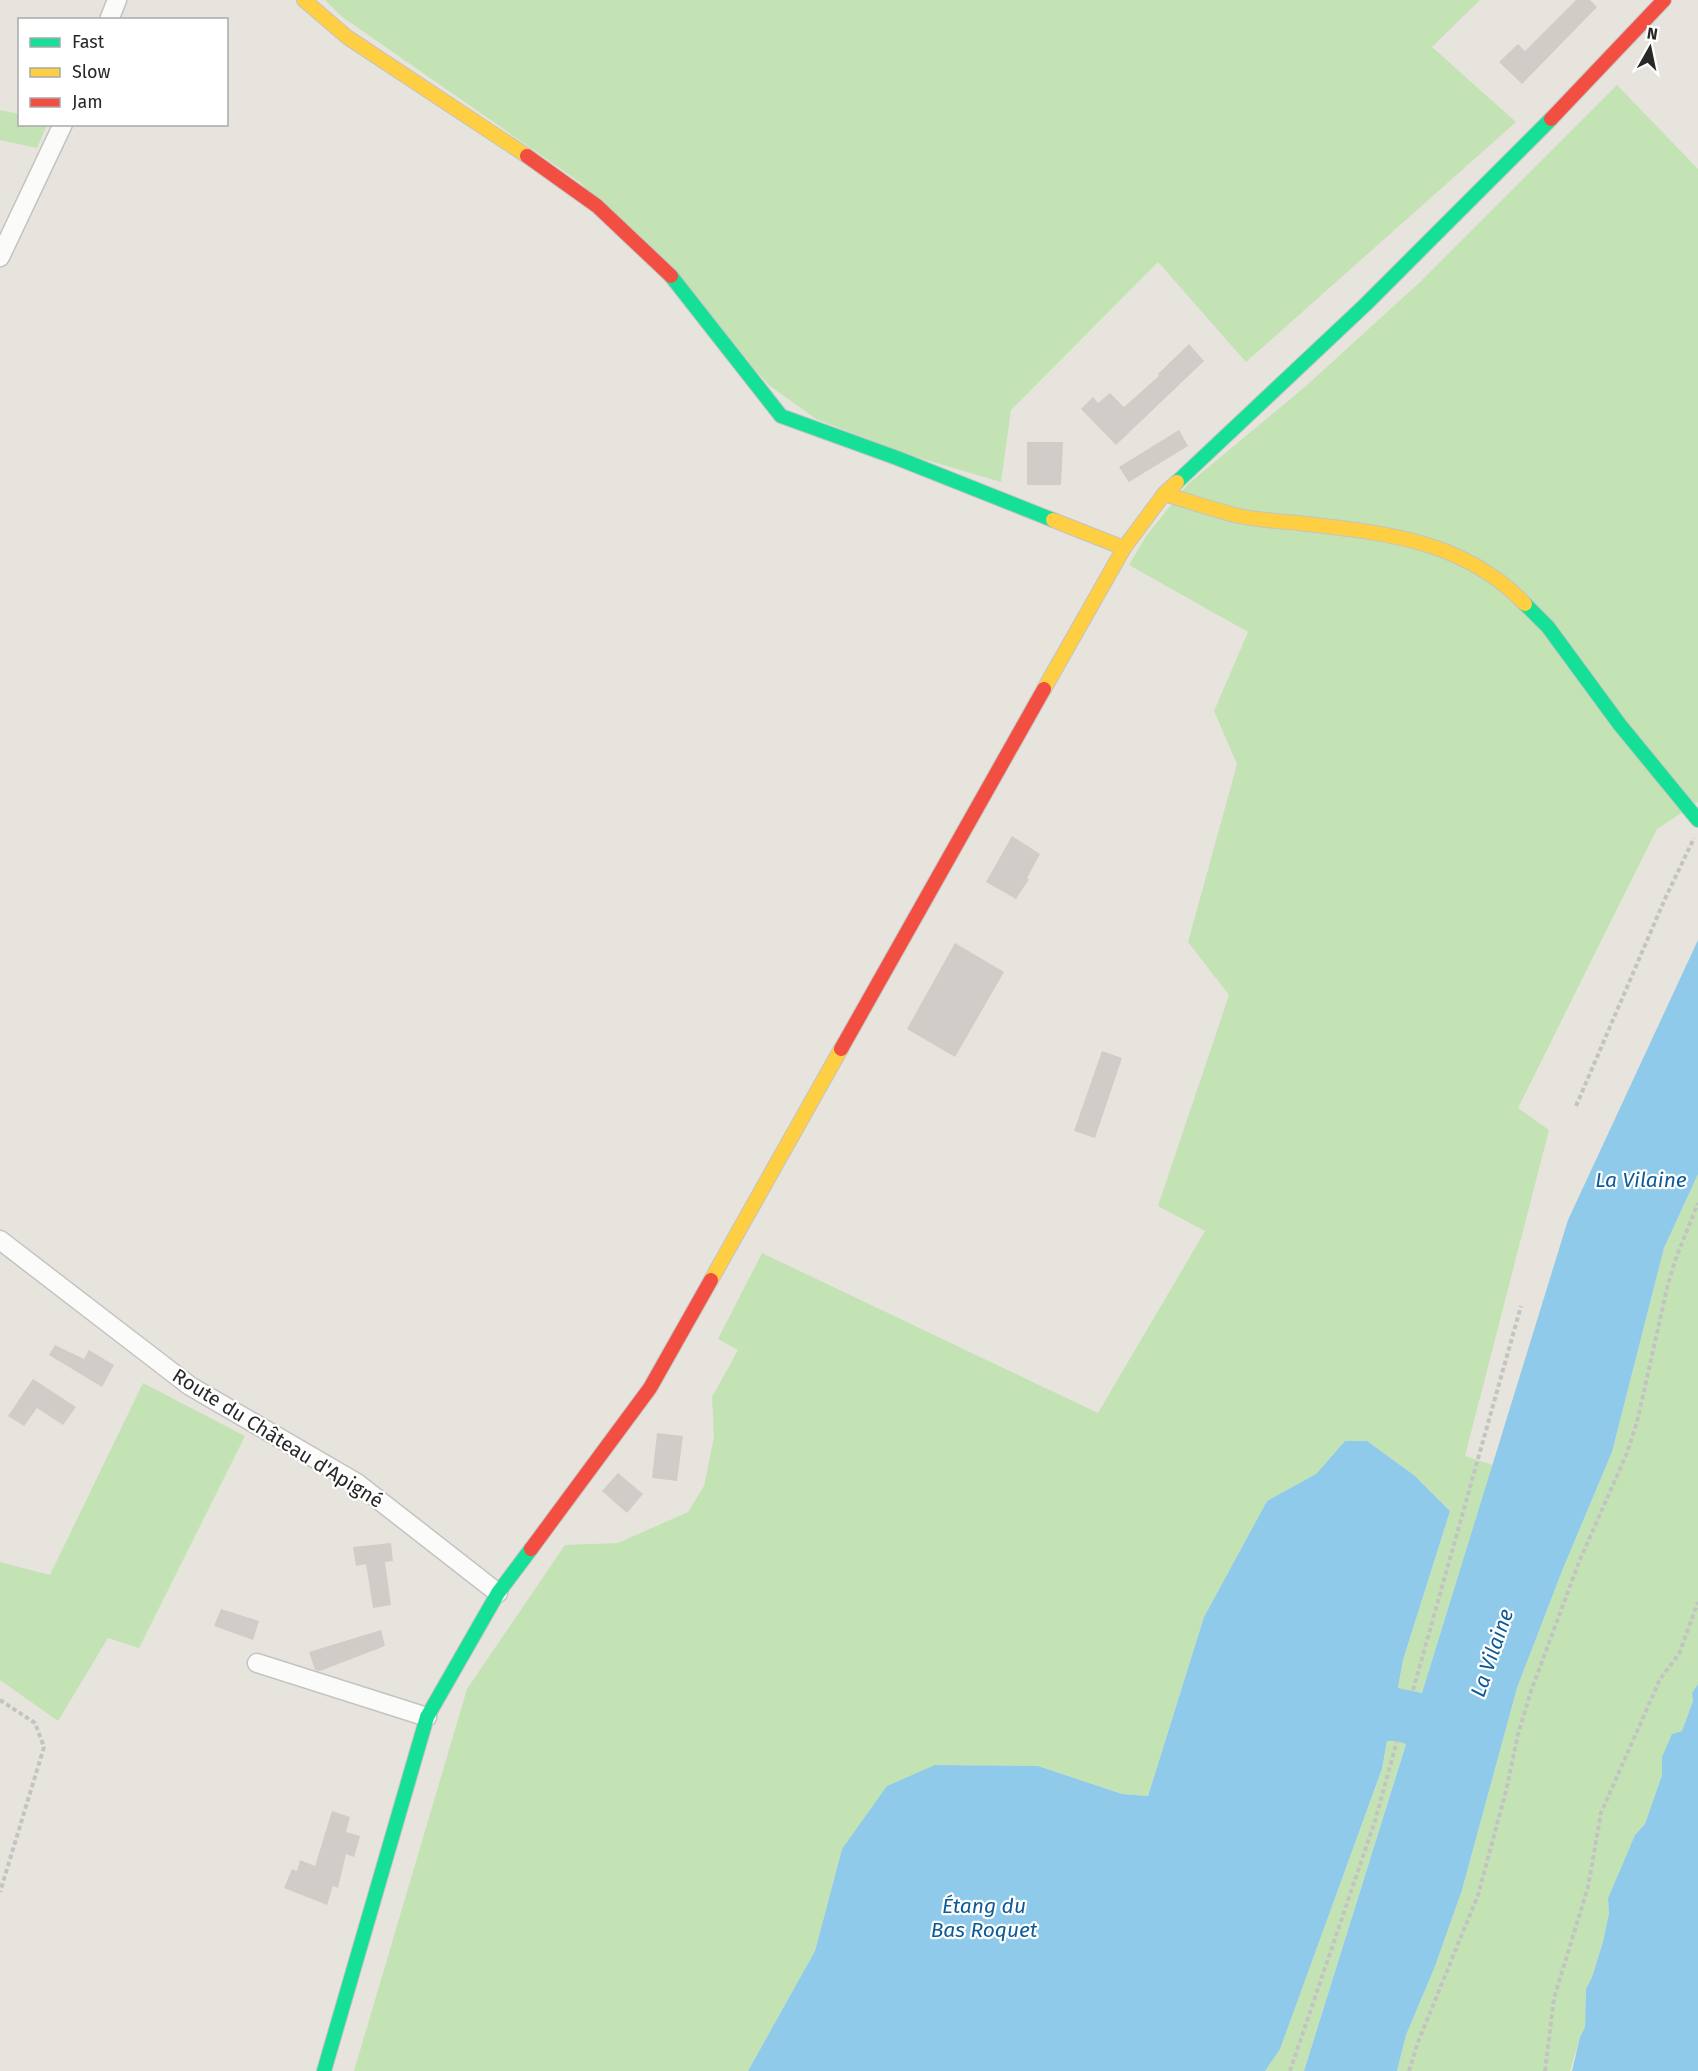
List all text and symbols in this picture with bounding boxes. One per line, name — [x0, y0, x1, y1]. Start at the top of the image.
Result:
legend — [18, 18, 228, 126]
north arrow — [1620, 18, 1680, 78]
text: N — [1646, 23, 1659, 44]
text: Fast — [72, 31, 105, 53]
text: Slow — [72, 61, 111, 83]
text: Jam — [72, 91, 103, 113]
water label: La Vilaine — [1595, 1167, 1687, 1193]
street label: Route du Château d'Apigné — [168, 1363, 388, 1513]
water label: La Vilaine — [1465, 1605, 1519, 1700]
water label: Étang du Bas Roquet — [931, 1893, 1038, 1943]

